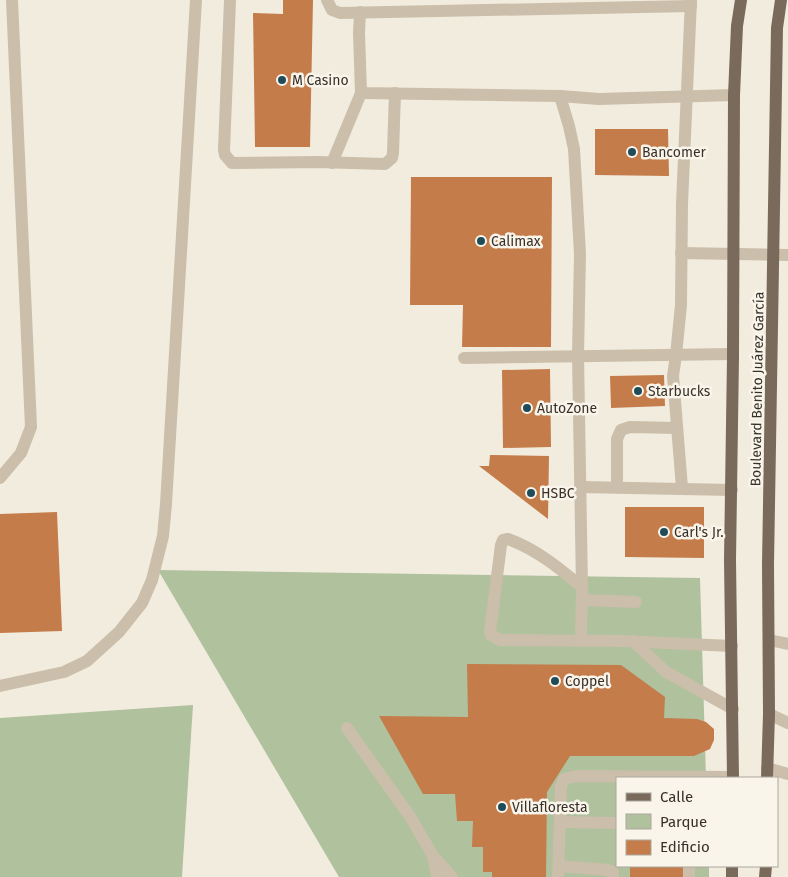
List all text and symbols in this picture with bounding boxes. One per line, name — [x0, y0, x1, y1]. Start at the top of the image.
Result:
place label: M Casino — [292, 72, 349, 89]
marker: M Casino — [276, 74, 288, 86]
place label: Bancomer — [642, 144, 707, 161]
marker: Bancomer — [626, 146, 638, 158]
place label: Calimax — [491, 233, 541, 250]
marker: Calimax — [475, 235, 487, 247]
street label: Boulevard Benito Juárez García — [747, 291, 768, 487]
place label: Starbucks — [648, 383, 711, 400]
marker: Starbucks — [632, 385, 644, 397]
place label: AutoZone — [537, 400, 597, 417]
marker: AutoZone — [521, 402, 533, 414]
place label: HSBC — [541, 485, 575, 502]
marker: HSBC — [525, 487, 537, 499]
place label: Carl's Jr. — [674, 524, 724, 541]
marker: Carl's Jr. — [658, 526, 670, 538]
place label: Coppel — [565, 673, 609, 690]
marker: Coppel — [549, 675, 561, 687]
legend — [616, 777, 778, 867]
text: Calle — [660, 788, 693, 806]
place label: Villafloresta — [512, 799, 588, 816]
marker: Villafloresta — [496, 801, 508, 813]
text: Parque — [660, 813, 707, 831]
text: Edificio — [660, 838, 710, 856]

